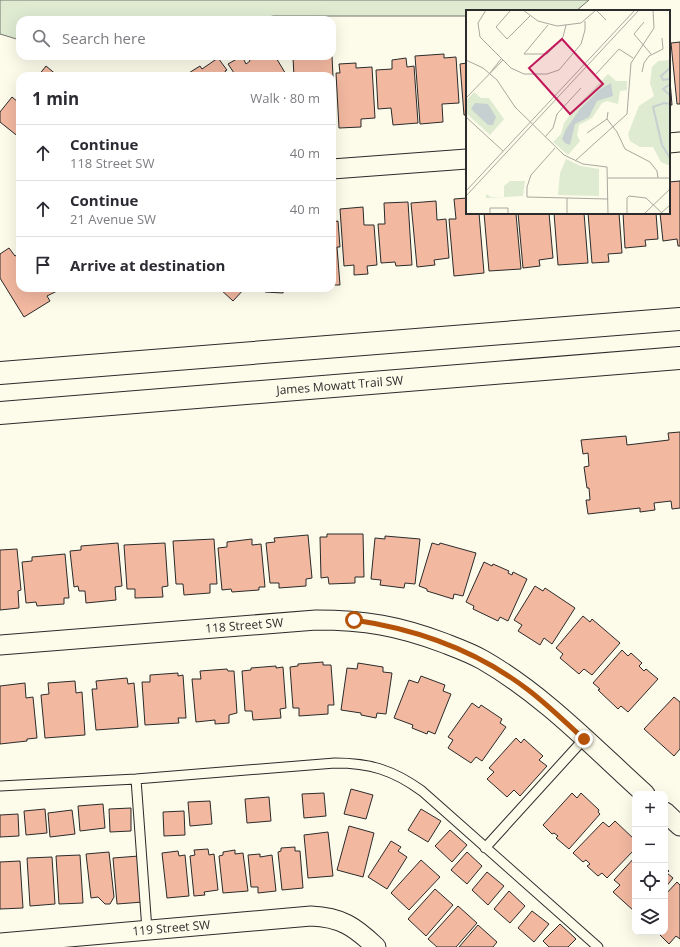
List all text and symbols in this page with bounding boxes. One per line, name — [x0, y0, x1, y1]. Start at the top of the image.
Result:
inset map — [466, 10, 670, 214]
search box — [16, 16, 336, 60]
icon: search — [30, 27, 52, 49]
text: Search here — [62, 28, 146, 48]
text: 1 min — [32, 87, 79, 110]
text: Walk · 80 m — [250, 89, 320, 107]
text: Continue — [70, 134, 138, 154]
icon: ahead — [32, 142, 54, 164]
text: 40 m — [290, 144, 320, 162]
text: 118 Street SW — [70, 154, 155, 172]
text: Continue — [70, 190, 138, 210]
icon: ahead — [32, 198, 54, 220]
text: 40 m — [290, 200, 320, 218]
text: 21 Avenue SW — [70, 210, 156, 228]
icon: arrive — [32, 254, 54, 276]
text: Arrive at destination — [70, 255, 225, 275]
street label: James Mowatt Trail SW — [275, 371, 404, 399]
route start — [345, 611, 363, 629]
street label: 118 Street SW — [205, 614, 284, 637]
route end — [575, 730, 593, 748]
map controls — [632, 791, 668, 935]
button: + — [632, 791, 668, 827]
button: − — [632, 827, 668, 863]
button: locate — [632, 863, 668, 899]
button: layers — [632, 899, 668, 935]
street label: 119 Street SW — [132, 916, 211, 939]

